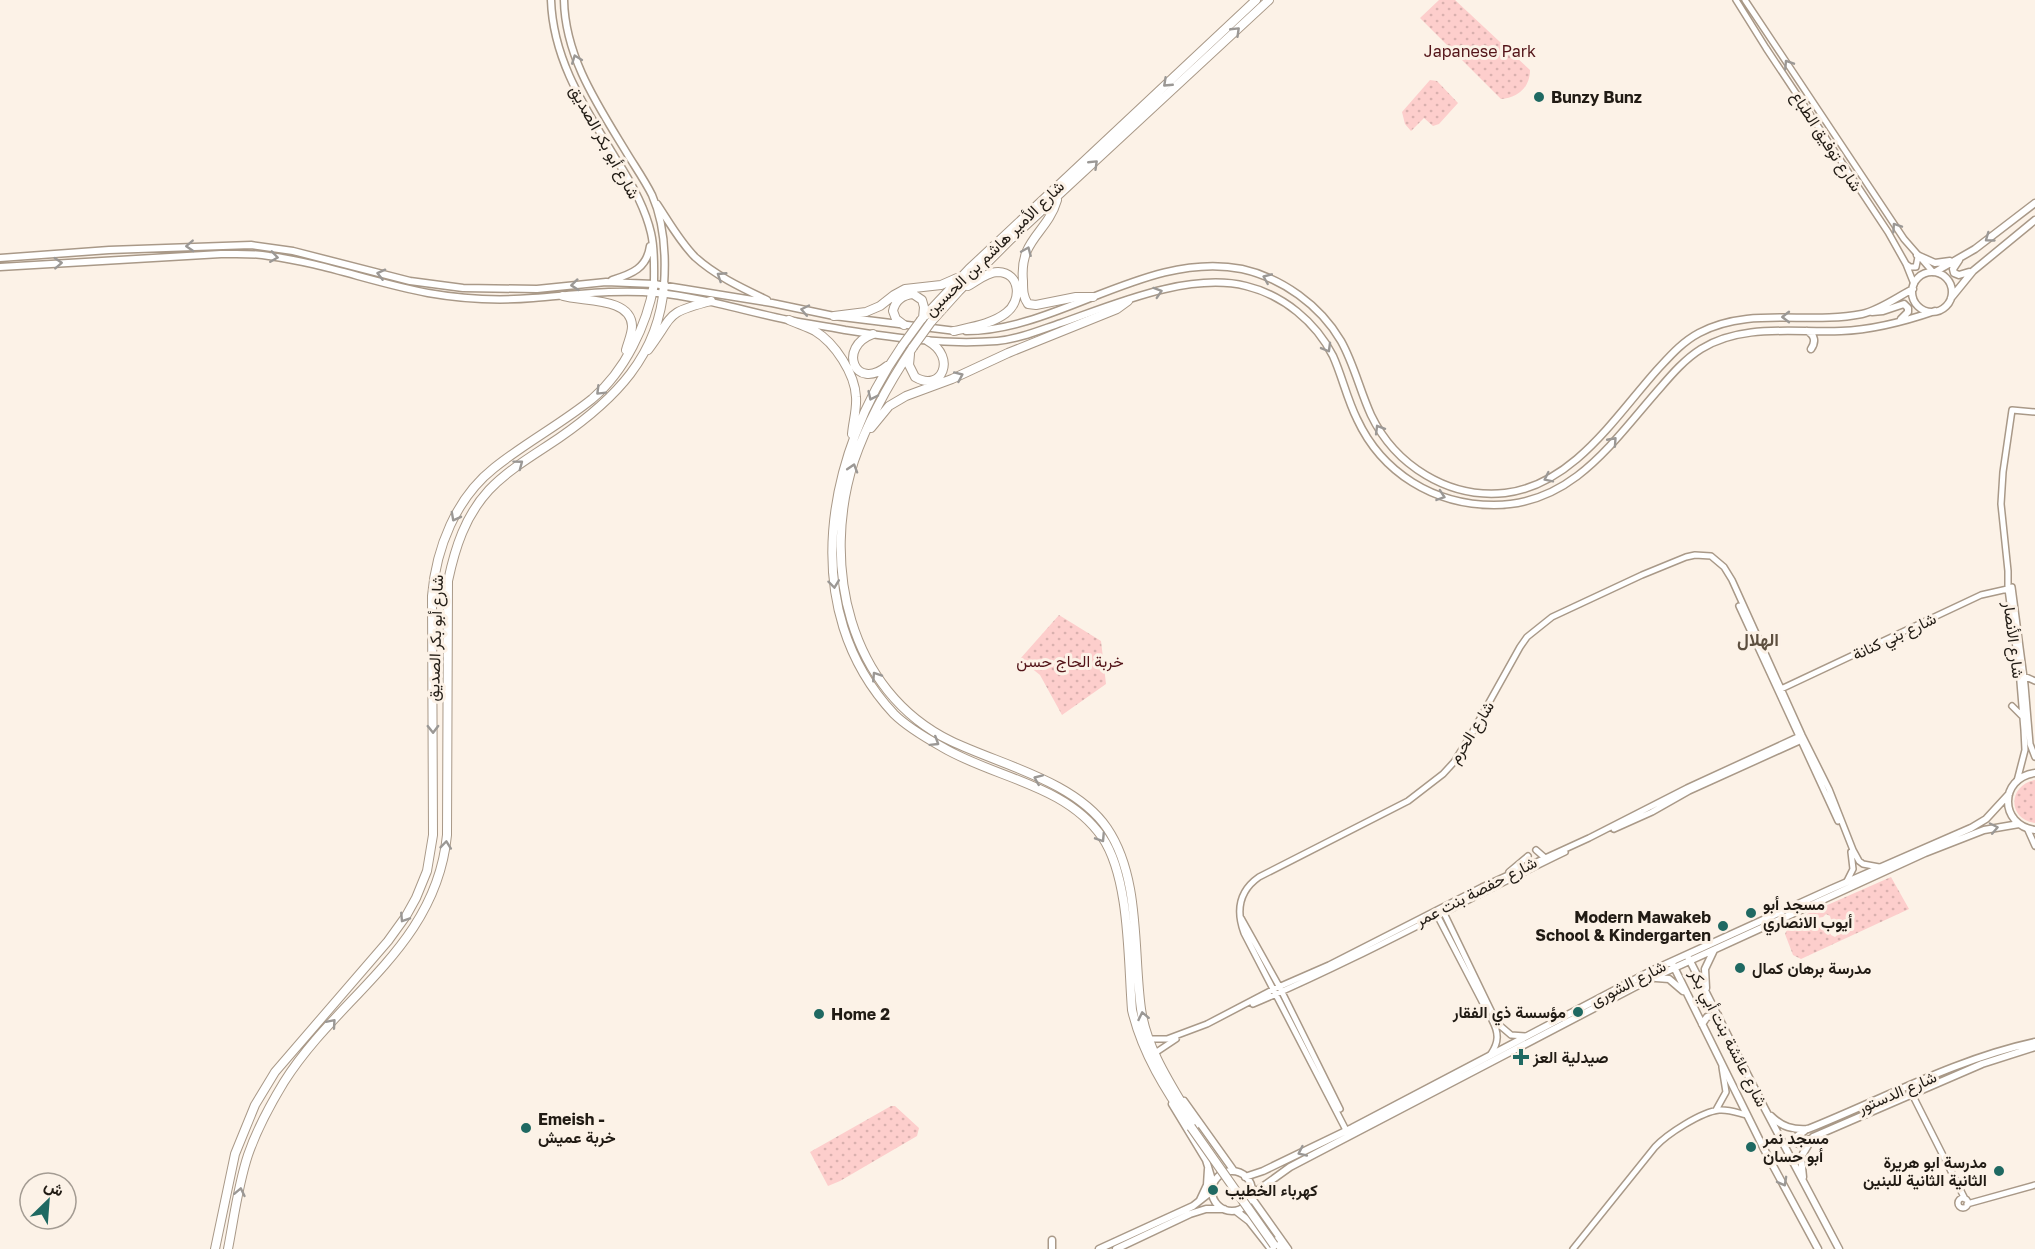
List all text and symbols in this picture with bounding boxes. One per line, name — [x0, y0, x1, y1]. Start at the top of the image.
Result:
one-way arrow — [1230, 27, 1240, 38]
park label: Japanese Park — [1424, 41, 1536, 61]
one-way arrow — [570, 55, 583, 65]
one-way arrow — [1784, 60, 1795, 71]
one-way arrow — [1163, 75, 1174, 86]
street label: شارع أبو بكر الصديق — [564, 82, 644, 203]
place label: Bunzy Bunz — [1551, 87, 1642, 107]
street label: شارع توفيق الطباع — [1785, 87, 1867, 196]
marker: Bunzy Bunz — [1532, 90, 1546, 104]
one-way arrow — [1087, 160, 1097, 171]
street label: شارع الأمير هاشم بن الحسين — [920, 176, 1070, 322]
one-way arrow — [1892, 222, 1903, 233]
one-way arrow — [1984, 231, 1995, 242]
one-way arrow — [185, 240, 194, 253]
one-way arrow — [1020, 247, 1032, 258]
one-way arrow — [269, 250, 279, 262]
one-way arrow — [54, 257, 63, 270]
one-way arrow — [377, 268, 387, 281]
one-way arrow — [716, 272, 727, 283]
one-way arrow — [1262, 273, 1273, 285]
one-way arrow — [570, 278, 579, 291]
one-way arrow — [1152, 286, 1162, 299]
one-way arrow — [800, 304, 810, 317]
one-way arrow — [1781, 311, 1790, 323]
one-way arrow — [1320, 341, 1332, 352]
one-way arrow — [952, 371, 963, 383]
one-way arrow — [597, 383, 608, 394]
one-way arrow — [868, 390, 880, 401]
one-way arrow — [1375, 425, 1387, 435]
one-way arrow — [1606, 437, 1617, 448]
one-way arrow — [513, 460, 524, 471]
one-way arrow — [846, 463, 858, 474]
one-way arrow — [1544, 471, 1555, 483]
one-way arrow — [1435, 489, 1446, 501]
one-way arrow — [451, 511, 462, 521]
street label: شارع أبو بكر الصديق — [423, 574, 449, 702]
one-way arrow — [827, 580, 840, 589]
street label: شارع الأنصار — [1997, 600, 2029, 680]
street label: شارع بني كنانة — [1849, 608, 1941, 668]
district label: الهلال — [1737, 628, 1779, 651]
park label: خربة الحاج حسن — [1016, 651, 1124, 673]
one-way arrow — [872, 672, 884, 682]
street label: شارع الحرم — [1444, 697, 1500, 768]
one-way arrow — [427, 725, 439, 734]
one-way arrow — [928, 735, 939, 746]
one-way arrow — [1033, 774, 1044, 786]
one-way arrow — [1989, 823, 1999, 836]
one-way arrow — [1094, 832, 1106, 842]
one-way arrow — [439, 840, 452, 849]
street label: شارع حفصة بنت عمر — [1411, 852, 1541, 932]
place label: مسجد أبو أيوب الانصاري — [1763, 894, 1853, 936]
marker: مسجد أبو أيوب الانصاري — [1744, 906, 1758, 920]
place label: Modern Mawakeb School & Kindergarten — [1535, 907, 1711, 945]
one-way arrow — [401, 912, 412, 923]
marker: Modern Mawakeb School & Kindergarten — [1716, 919, 1730, 933]
street label: شارع الشورى — [1587, 955, 1670, 1012]
place label: مدرسة برهان كمال — [1752, 958, 1872, 979]
marker: مدرسة برهان كمال — [1733, 961, 1747, 975]
street label: شارع عائشة بنت أبي بكر — [1682, 965, 1772, 1112]
place label: مؤسسة ذي الفقار — [1452, 1002, 1566, 1026]
place label: Home 2 — [831, 1004, 890, 1024]
marker: مؤسسة ذي الفقار — [1571, 1005, 1585, 1019]
marker: Home 2 — [812, 1007, 826, 1021]
one-way arrow — [1137, 1011, 1150, 1021]
one-way arrow — [325, 1020, 336, 1030]
place label: صيدلية العز — [1532, 1047, 1609, 1068]
marker: صيدلية العز — [1514, 1050, 1528, 1064]
street label: شارع الدستور — [1854, 1066, 1940, 1120]
place label: Emeish - خربة عميش — [538, 1109, 616, 1148]
marker: Emeish - خربة عميش — [519, 1121, 533, 1135]
place label: مسجد نمر أبو حسان — [1762, 1128, 1829, 1167]
marker: مسجد نمر أبو حسان — [1744, 1140, 1758, 1154]
one-way arrow — [1298, 1144, 1309, 1156]
place label: مدرسة ابو هريرة الثانية الثانية للبنين — [1863, 1152, 1987, 1190]
marker: مدرسة ابو هريرة الثانية الثانية للبنين — [1992, 1164, 2006, 1178]
north arrow — [18, 1171, 78, 1231]
text: ش — [41, 1174, 67, 1201]
one-way arrow — [1776, 1176, 1787, 1186]
place label: كهرباء الخطيب — [1225, 1180, 1318, 1201]
marker: كهرباء الخطيب — [1206, 1183, 1220, 1197]
one-way arrow — [233, 1187, 246, 1197]

